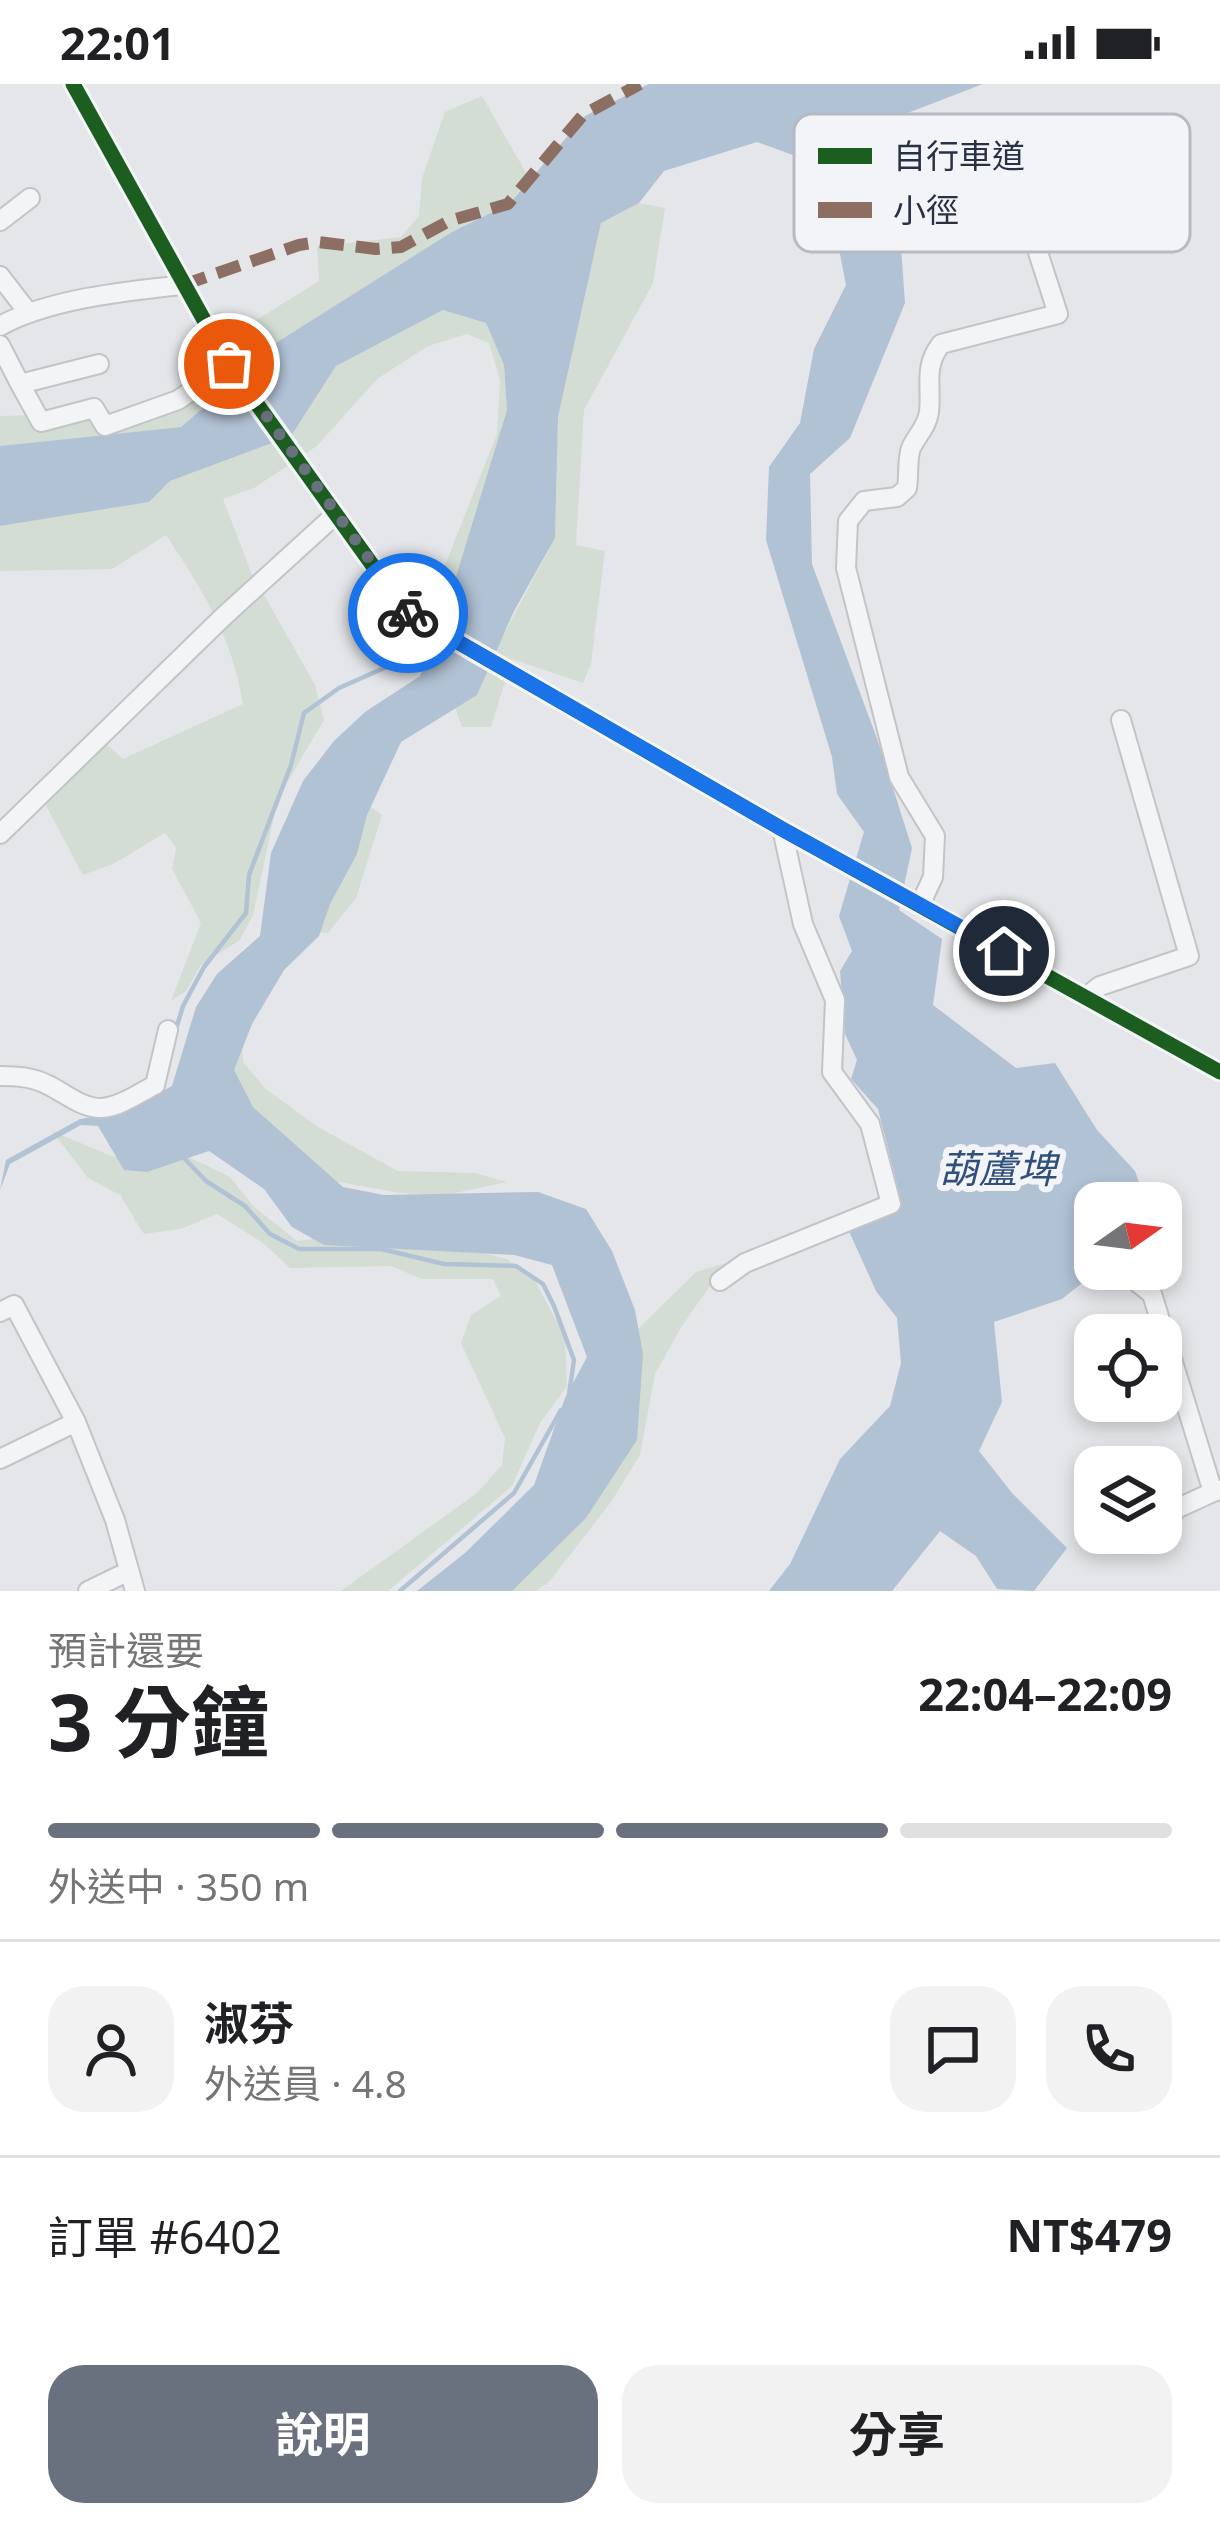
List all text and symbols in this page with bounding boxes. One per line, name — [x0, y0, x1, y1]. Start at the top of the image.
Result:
text: 22:01 — [60, 12, 176, 73]
legend — [794, 114, 1190, 252]
text: 自行車道 — [893, 133, 1025, 178]
text: 小徑 — [893, 187, 959, 232]
pin — [178, 313, 280, 415]
icon: bag — [196, 331, 262, 397]
courier — [348, 553, 468, 673]
icon: bike — [375, 580, 441, 646]
pin — [953, 900, 1055, 1002]
icon: home — [971, 918, 1037, 984]
water label: 葫蘆埤 — [939, 1141, 1060, 1194]
north arrow — [1074, 1182, 1182, 1290]
map controls — [1074, 1182, 1182, 1554]
button: locate — [1074, 1314, 1182, 1422]
button: layers — [1074, 1446, 1182, 1554]
text: 預計還要 — [48, 1623, 204, 1676]
text: 22:04–22:09 — [918, 1663, 1172, 1724]
text: 3 分鐘 — [48, 1668, 269, 1774]
text: 外送中 · 350 m — [48, 1859, 309, 1912]
button: person — [48, 1986, 174, 2112]
button: chat — [890, 1986, 1016, 2112]
button: phone — [1046, 1986, 1172, 2112]
text: 淑芬 — [204, 1992, 294, 2053]
text: 外送員 · 4.8 — [204, 2056, 407, 2109]
text: NT$479 — [1006, 2204, 1172, 2265]
text: 訂單 #6402 — [48, 2206, 282, 2267]
button: 說明 — [48, 2365, 598, 2503]
button: 分享 — [622, 2365, 1172, 2503]

